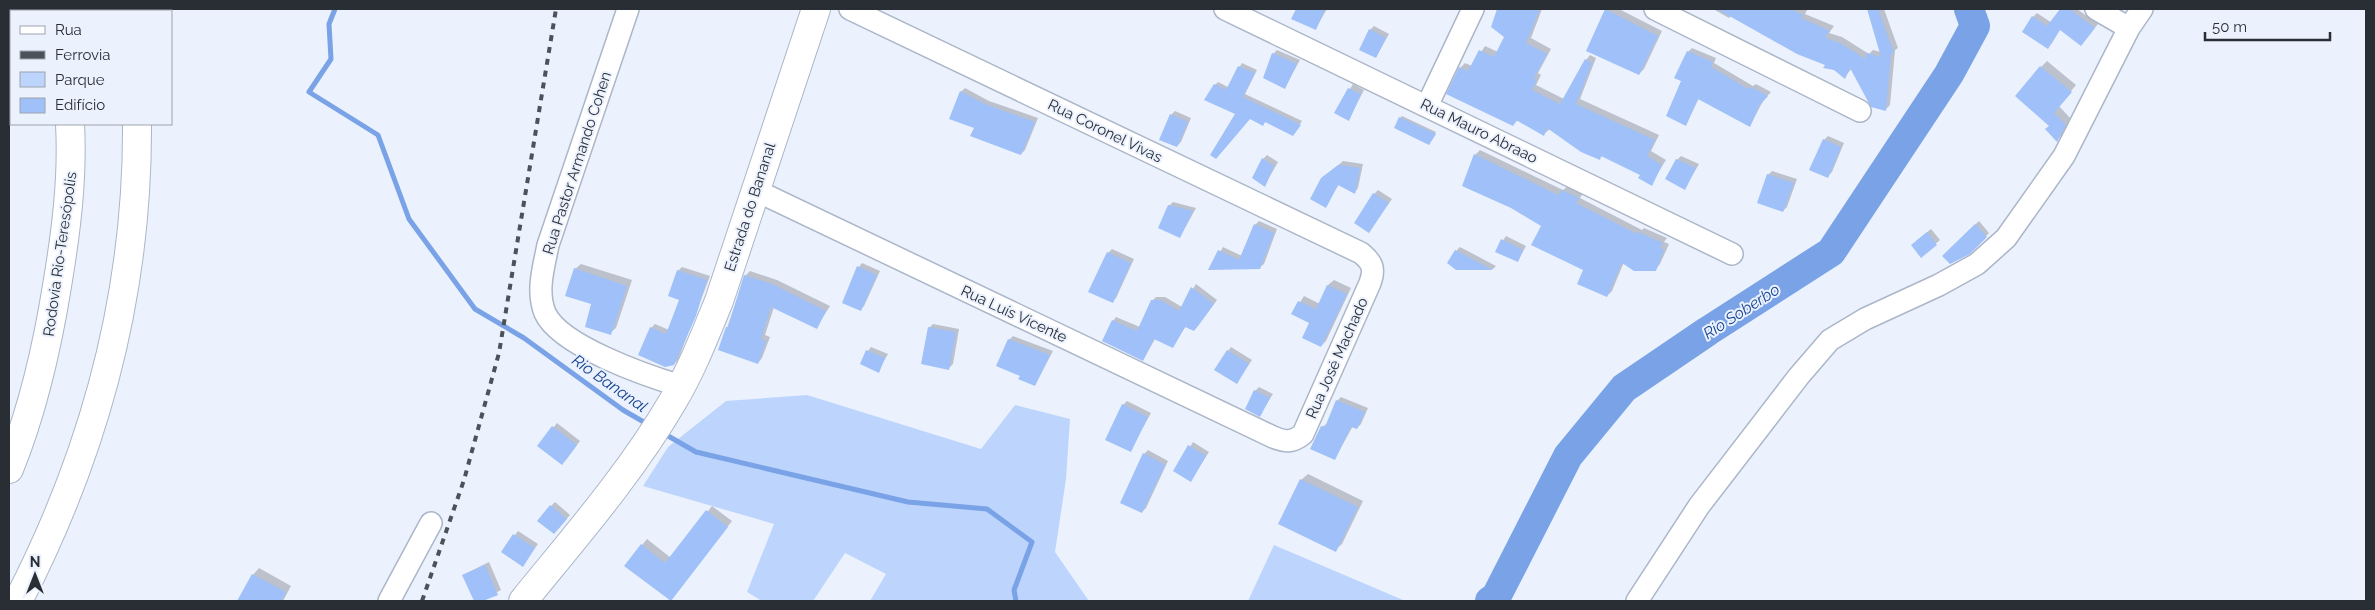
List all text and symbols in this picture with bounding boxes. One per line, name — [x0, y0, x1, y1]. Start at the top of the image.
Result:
legend — [10, 10, 172, 125]
scale bar — [2205, 10, 2330, 42]
text: 50 m — [2212, 18, 2247, 36]
text: Rua — [55, 21, 82, 39]
text: Ferrovia — [55, 46, 111, 64]
street label: Rua Pastor Armando Cohen — [539, 69, 615, 257]
text: Parque — [55, 71, 105, 89]
street label: Rua Mauro Abraao — [1418, 95, 1541, 167]
text: Edifício — [55, 96, 105, 114]
street label: Rua Coronel Vivas — [1045, 96, 1165, 166]
street label: Estrada do Bananal — [721, 139, 780, 274]
street label: Rodovia Rio-Teresópolis — [40, 171, 80, 337]
water label: Rio Soberbo — [1700, 280, 1783, 343]
street label: Rua Luís Vicente — [958, 282, 1070, 347]
street label: Rua José Machado — [1302, 295, 1372, 421]
water label: Rio Bananal — [568, 351, 651, 416]
north arrow — [10, 550, 60, 600]
text: N — [30, 554, 40, 570]

